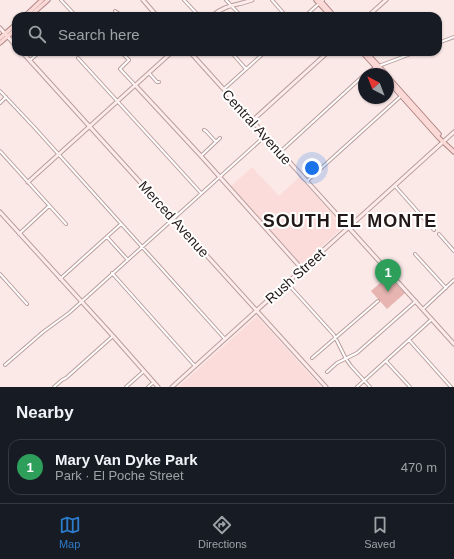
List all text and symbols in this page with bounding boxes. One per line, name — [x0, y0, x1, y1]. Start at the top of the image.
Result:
search box — [12, 12, 442, 56]
icon: search — [26, 23, 48, 45]
text: Search here — [58, 26, 140, 43]
north arrow — [358, 68, 394, 104]
street label: Central Avenue — [219, 86, 295, 168]
your location — [302, 158, 322, 178]
street label: Merced Avenue — [136, 178, 213, 261]
district label: SOUTH EL MONTE — [263, 211, 437, 231]
street label: Rush Street — [262, 245, 328, 307]
pin: 1 — [375, 259, 401, 292]
text: Nearby — [16, 403, 74, 422]
text: Mary Van Dyke Park — [55, 451, 198, 468]
text: 1 — [26, 460, 34, 475]
text: 470 m — [401, 460, 437, 475]
text: Park · El Poche Street — [55, 468, 184, 483]
tab: Map — [59, 514, 81, 550]
tab: Directions — [198, 514, 247, 550]
tab: Saved — [364, 514, 395, 550]

